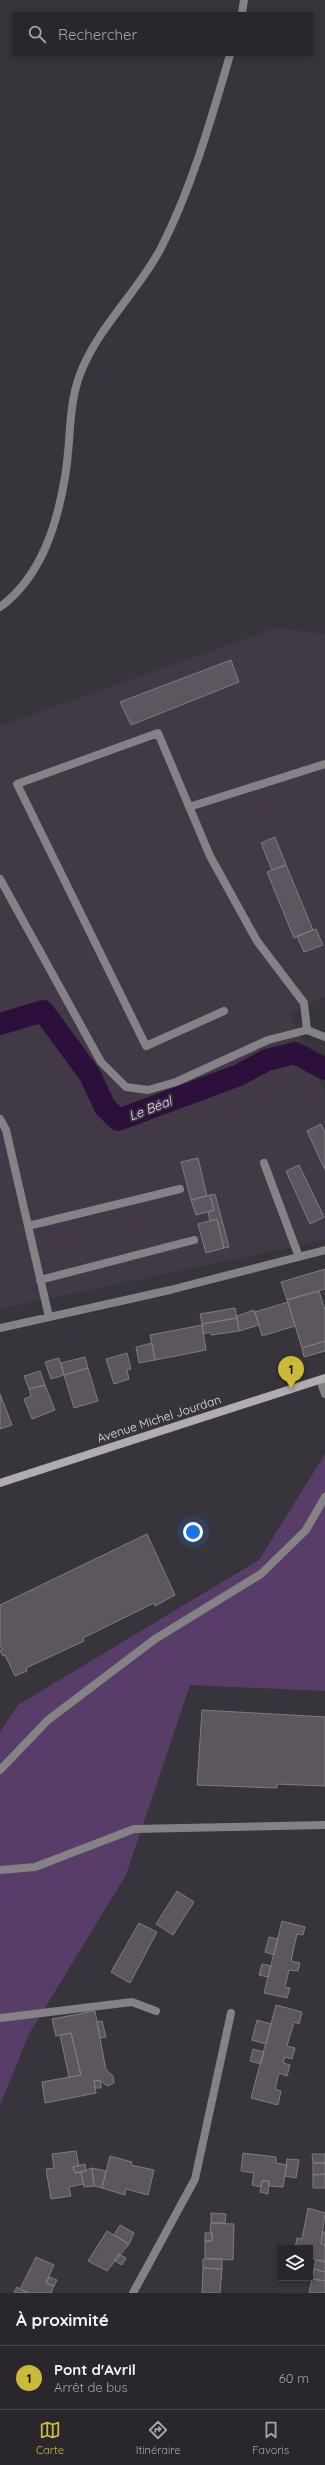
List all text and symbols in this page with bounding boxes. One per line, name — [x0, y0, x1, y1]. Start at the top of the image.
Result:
search box — [12, 12, 313, 56]
icon: search — [26, 23, 48, 45]
text: Rechercher — [58, 25, 137, 44]
water label: Le Béal — [126, 1092, 176, 1123]
pin: 1 — [278, 1356, 304, 1389]
street label: Avenue Michel Jourdan — [95, 1391, 223, 1446]
your location — [183, 1522, 203, 1542]
map controls — [277, 2245, 313, 2281]
button: layers — [277, 2245, 313, 2281]
text: À proximité — [16, 2309, 109, 2330]
text: Pont d'Avril — [54, 2360, 136, 2379]
text: 1 — [26, 2370, 32, 2386]
text: 60 m — [279, 2370, 309, 2386]
text: Arrêt de bus — [54, 2379, 128, 2395]
tab: Carte — [36, 2419, 64, 2457]
tab: Itinéraire — [136, 2419, 181, 2457]
tab: Favoris — [252, 2419, 289, 2457]

